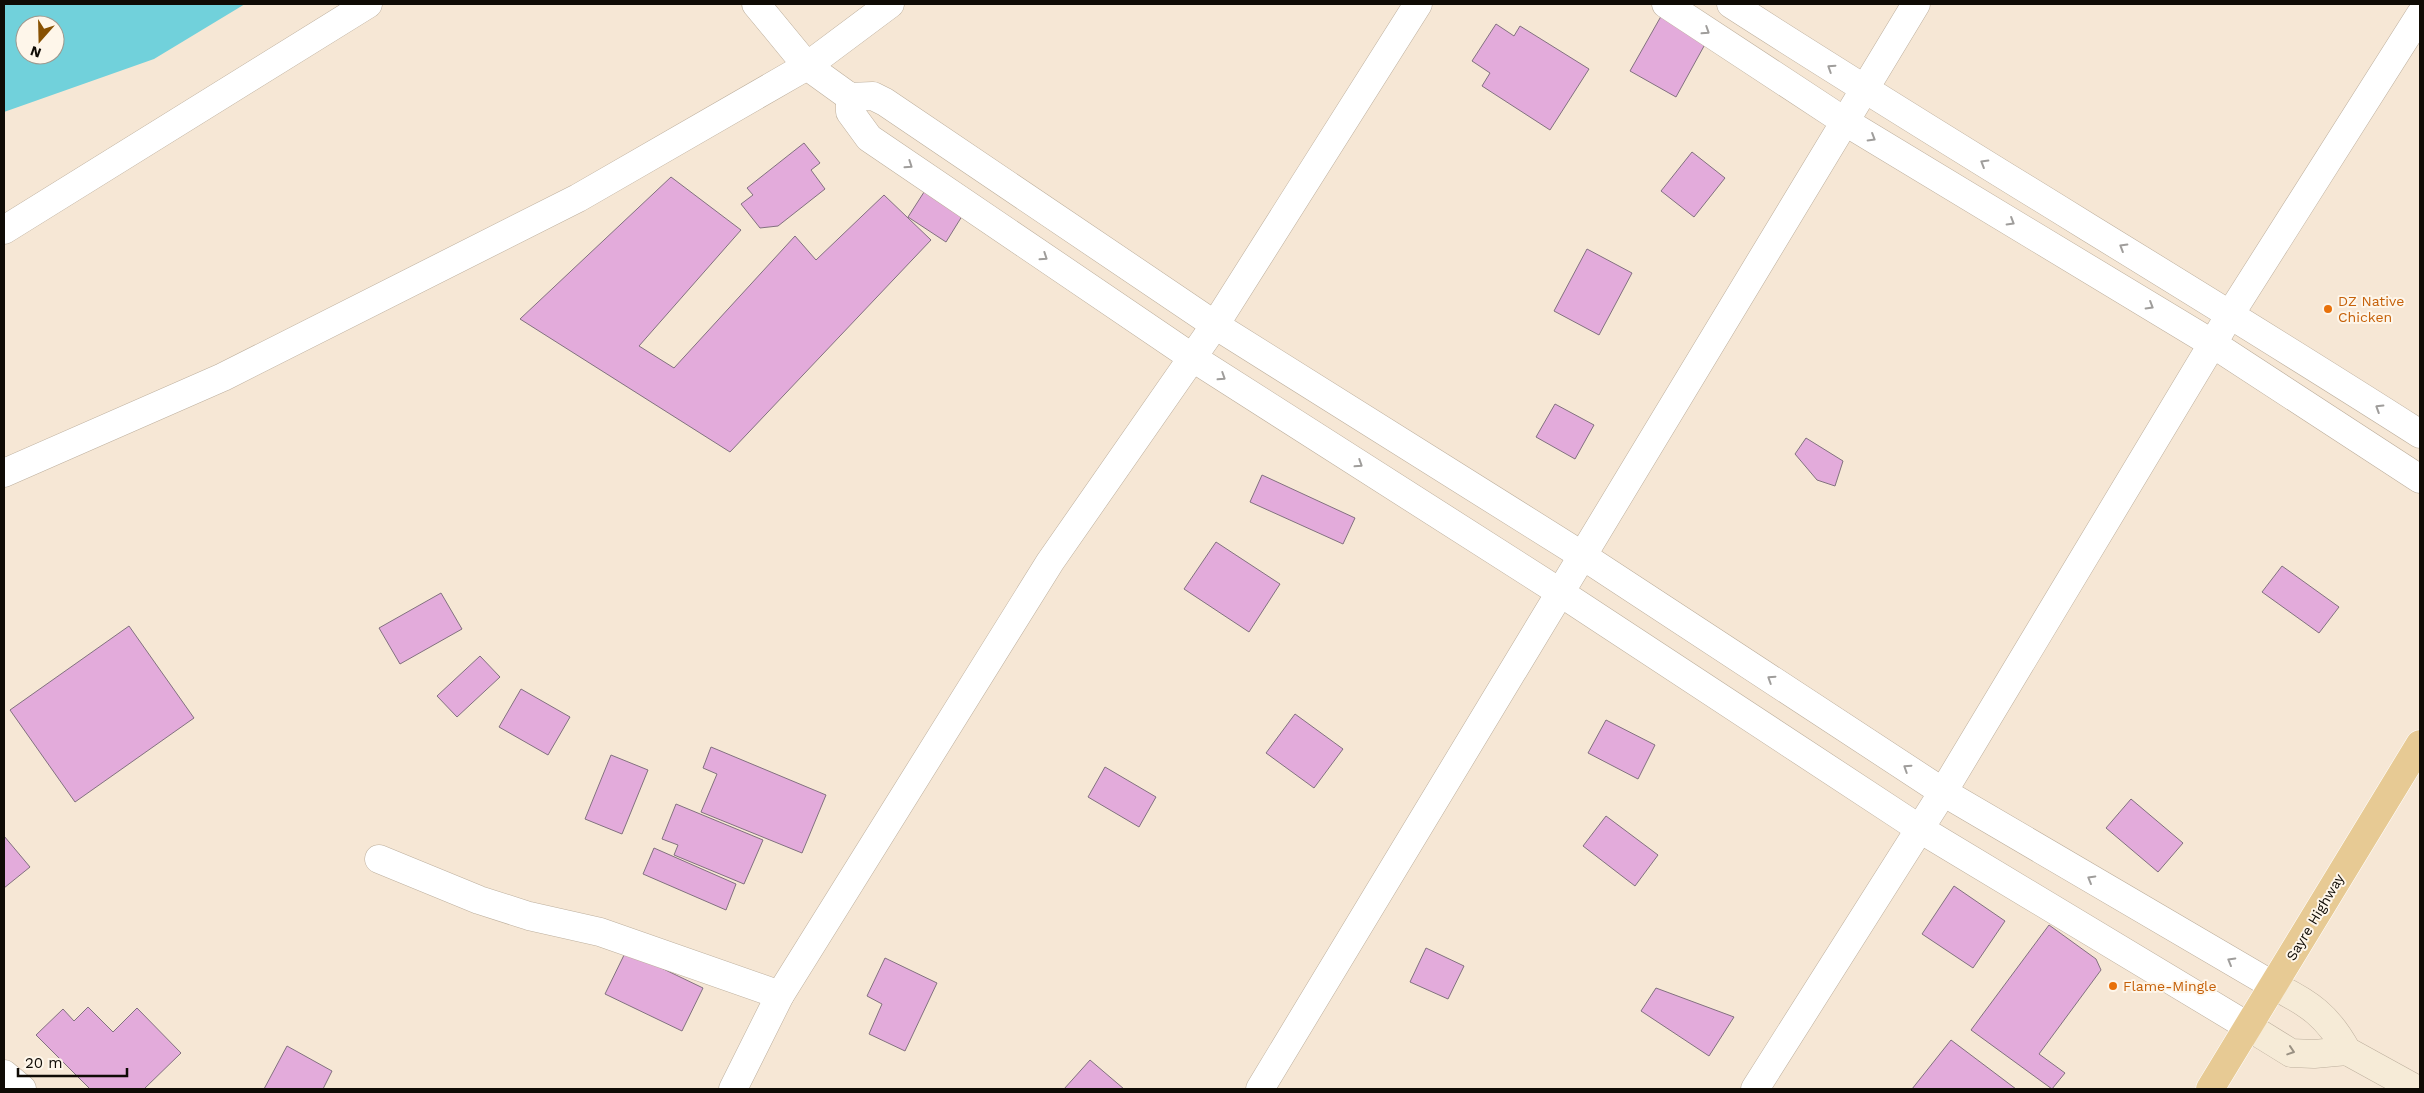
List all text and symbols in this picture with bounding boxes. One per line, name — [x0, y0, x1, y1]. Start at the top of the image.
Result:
north arrow — [15, 15, 65, 65]
one-way arrow — [1701, 24, 1710, 34]
text: N — [28, 43, 43, 62]
one-way arrow — [1827, 65, 1836, 74]
one-way arrow — [1867, 132, 1876, 142]
one-way arrow — [904, 159, 913, 168]
one-way arrow — [1980, 159, 1989, 169]
one-way arrow — [2006, 216, 2015, 226]
one-way arrow — [2119, 244, 2128, 254]
one-way arrow — [1039, 250, 1048, 260]
place label: DZ Native Chicken — [2338, 293, 2404, 325]
one-way arrow — [2145, 300, 2154, 310]
marker: DZ Native Chicken — [2322, 303, 2334, 315]
one-way arrow — [1217, 370, 1226, 380]
one-way arrow — [2376, 404, 2385, 414]
one-way arrow — [1354, 458, 1363, 467]
one-way arrow — [1767, 676, 1776, 686]
one-way arrow — [1903, 765, 1912, 775]
street label: Sayre Highway — [2283, 870, 2348, 963]
one-way arrow — [2088, 875, 2097, 885]
one-way arrow — [2228, 958, 2237, 968]
place label: Flame-Mingle — [2123, 978, 2216, 994]
marker: Flame-Mingle — [2107, 980, 2119, 992]
one-way arrow — [2286, 1045, 2295, 1055]
scale bar — [18, 1046, 126, 1078]
text: 20 m — [25, 1054, 63, 1072]

